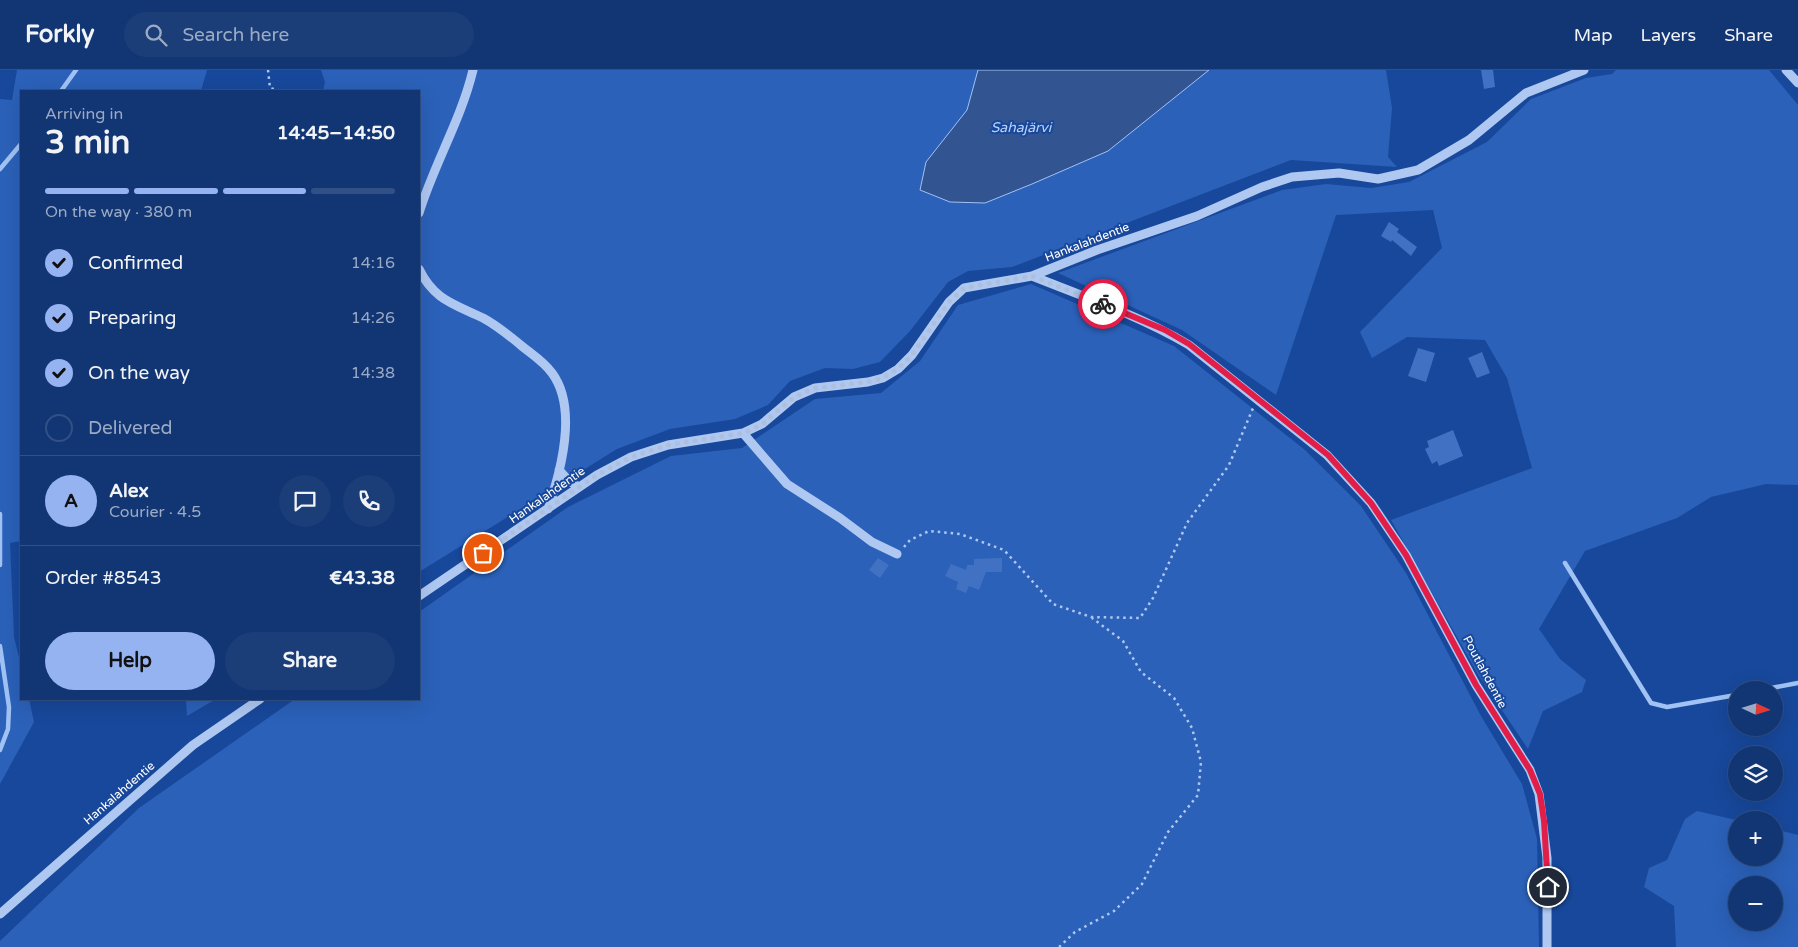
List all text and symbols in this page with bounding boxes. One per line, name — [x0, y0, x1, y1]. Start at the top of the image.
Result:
search box — [124, 12, 474, 57]
text: Forkly — [25, 20, 94, 49]
icon: search — [142, 21, 170, 49]
text: Search here — [182, 24, 289, 46]
text: Map — [1574, 24, 1613, 46]
text: Layers — [1641, 24, 1696, 46]
text: Share — [1724, 24, 1773, 46]
text: Arriving in — [45, 104, 123, 124]
water label: Sahajärvi — [991, 119, 1053, 136]
text: 14:45–14:50 — [277, 122, 395, 144]
text: 3 min — [45, 124, 130, 162]
text: On the way · 380 m — [45, 202, 192, 222]
street label: Hankalahdentie — [1043, 219, 1131, 265]
icon: check — [45, 249, 73, 277]
text: Confirmed — [88, 252, 183, 274]
text: 14:16 — [351, 253, 395, 273]
courier — [1078, 279, 1128, 329]
icon: bike — [1089, 290, 1117, 318]
icon: check — [45, 304, 73, 332]
text: Preparing — [88, 307, 177, 329]
text: 14:26 — [351, 308, 395, 328]
icon: check — [45, 359, 73, 387]
text: On the way — [88, 362, 190, 384]
text: 14:38 — [351, 363, 395, 383]
text: Delivered — [88, 417, 173, 439]
street label: Hankalahdentie — [506, 464, 588, 526]
button: chat — [279, 475, 331, 527]
button: phone — [343, 475, 395, 527]
text: Alex — [109, 480, 149, 502]
text: A — [64, 490, 78, 512]
text: Courier · 4.5 — [109, 502, 201, 522]
pin — [462, 532, 504, 574]
icon: bag — [469, 539, 497, 567]
text: Order #8543 — [45, 567, 162, 589]
text: €43.38 — [329, 567, 395, 589]
button: Help — [45, 632, 215, 690]
button: Share — [225, 632, 395, 690]
street label: Poutlahdentie — [1460, 633, 1510, 711]
north arrow — [1728, 681, 1782, 736]
map controls — [1728, 681, 1783, 931]
button: layers — [1728, 746, 1783, 801]
street label: Hankalahdentie — [81, 758, 157, 828]
button: + — [1728, 811, 1783, 866]
pin — [1527, 866, 1569, 908]
icon: home — [1534, 873, 1562, 901]
button: − — [1728, 876, 1783, 931]

